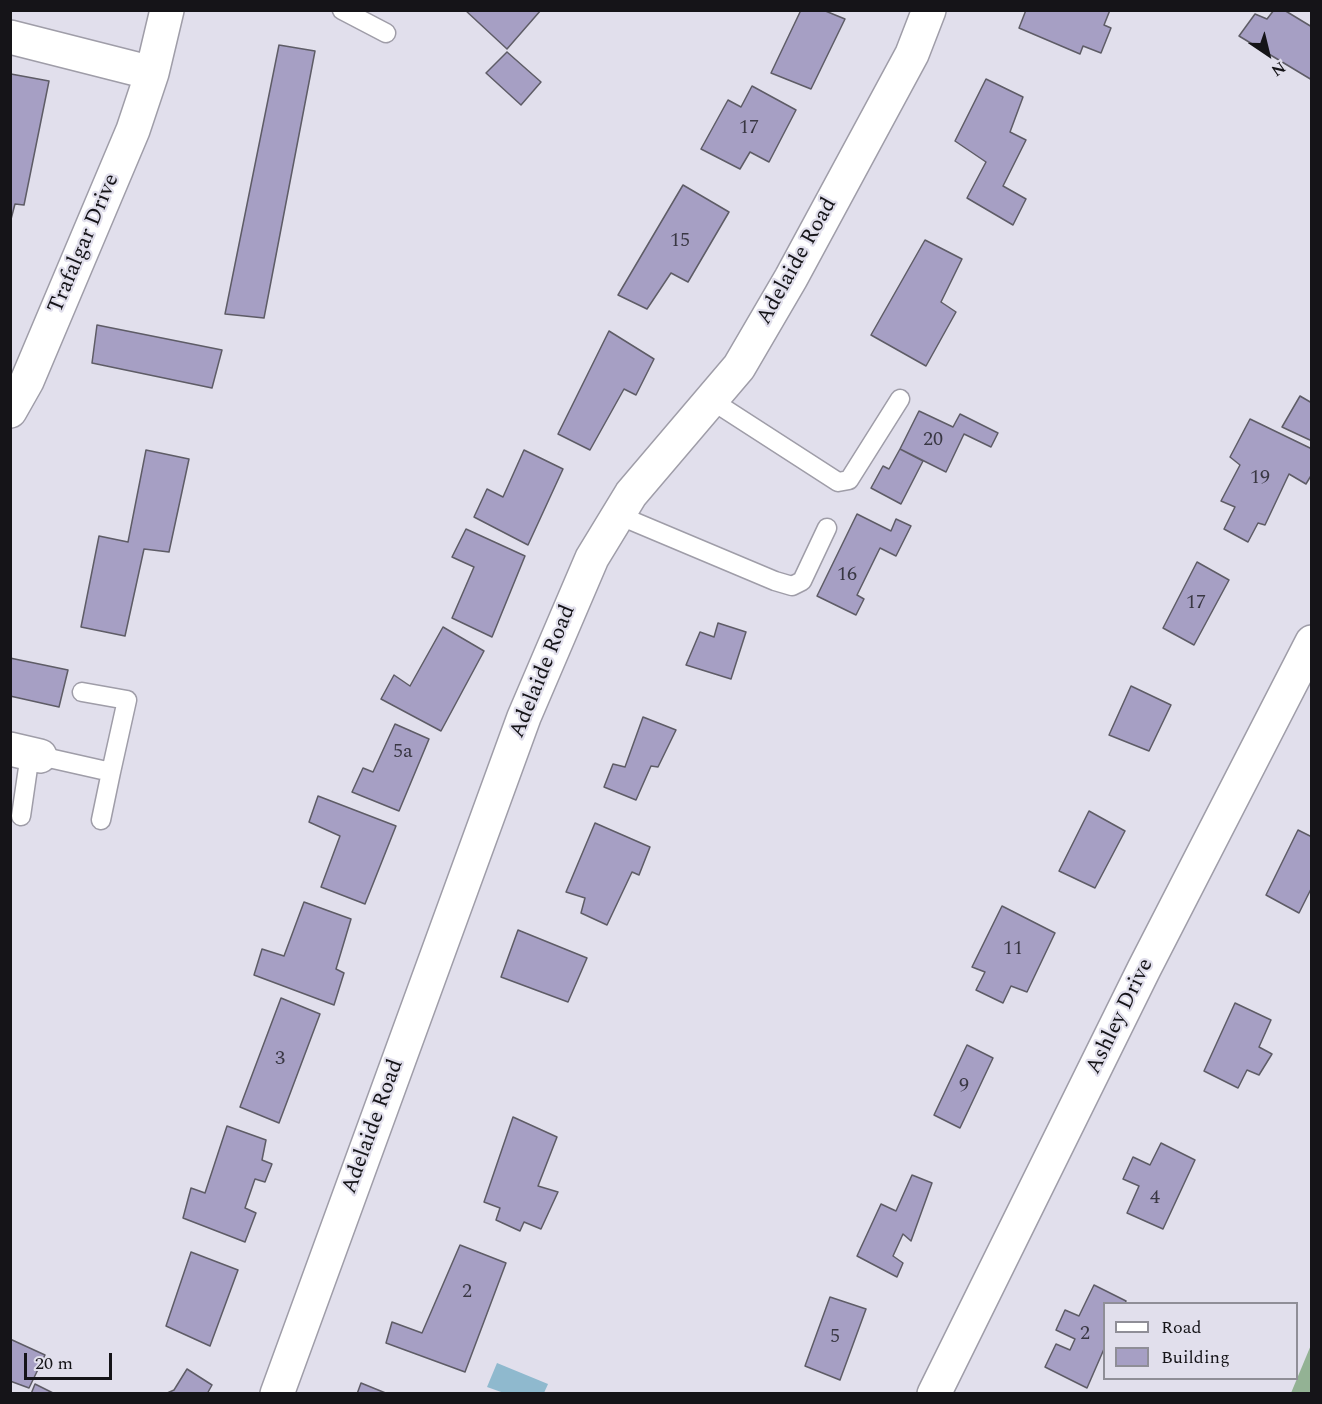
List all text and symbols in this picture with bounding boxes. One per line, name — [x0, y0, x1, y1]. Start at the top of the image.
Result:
north arrow — [1238, 24, 1298, 84]
text: N — [1266, 55, 1291, 82]
house number: 17 — [739, 117, 759, 141]
street label: Trafalgar Drive — [44, 170, 126, 318]
street label: Adelaide Road — [752, 194, 844, 330]
house number: 15 — [670, 230, 690, 254]
house number: 20 — [923, 429, 943, 453]
house number: 19 — [1250, 467, 1270, 491]
house number: 16 — [837, 564, 857, 588]
house number: 17 — [1186, 592, 1206, 616]
street label: Adelaide Road — [505, 602, 583, 742]
house number: 5a — [393, 741, 413, 765]
house number: 11 — [1003, 938, 1023, 962]
street label: Ashley Drive — [1082, 955, 1160, 1079]
house number: 3 — [275, 1048, 285, 1072]
street label: Adelaide Road — [337, 1056, 411, 1198]
house number: 9 — [959, 1075, 969, 1099]
house number: 4 — [1150, 1187, 1160, 1211]
house number: 2 — [462, 1281, 472, 1305]
legend — [1103, 1302, 1298, 1380]
text: Road — [1161, 1314, 1202, 1341]
house number: 2 — [1080, 1323, 1090, 1347]
house number: 5 — [830, 1326, 840, 1350]
scale bar — [27, 1341, 116, 1379]
text: Building — [1161, 1344, 1230, 1371]
text: 20 m — [35, 1350, 73, 1377]

